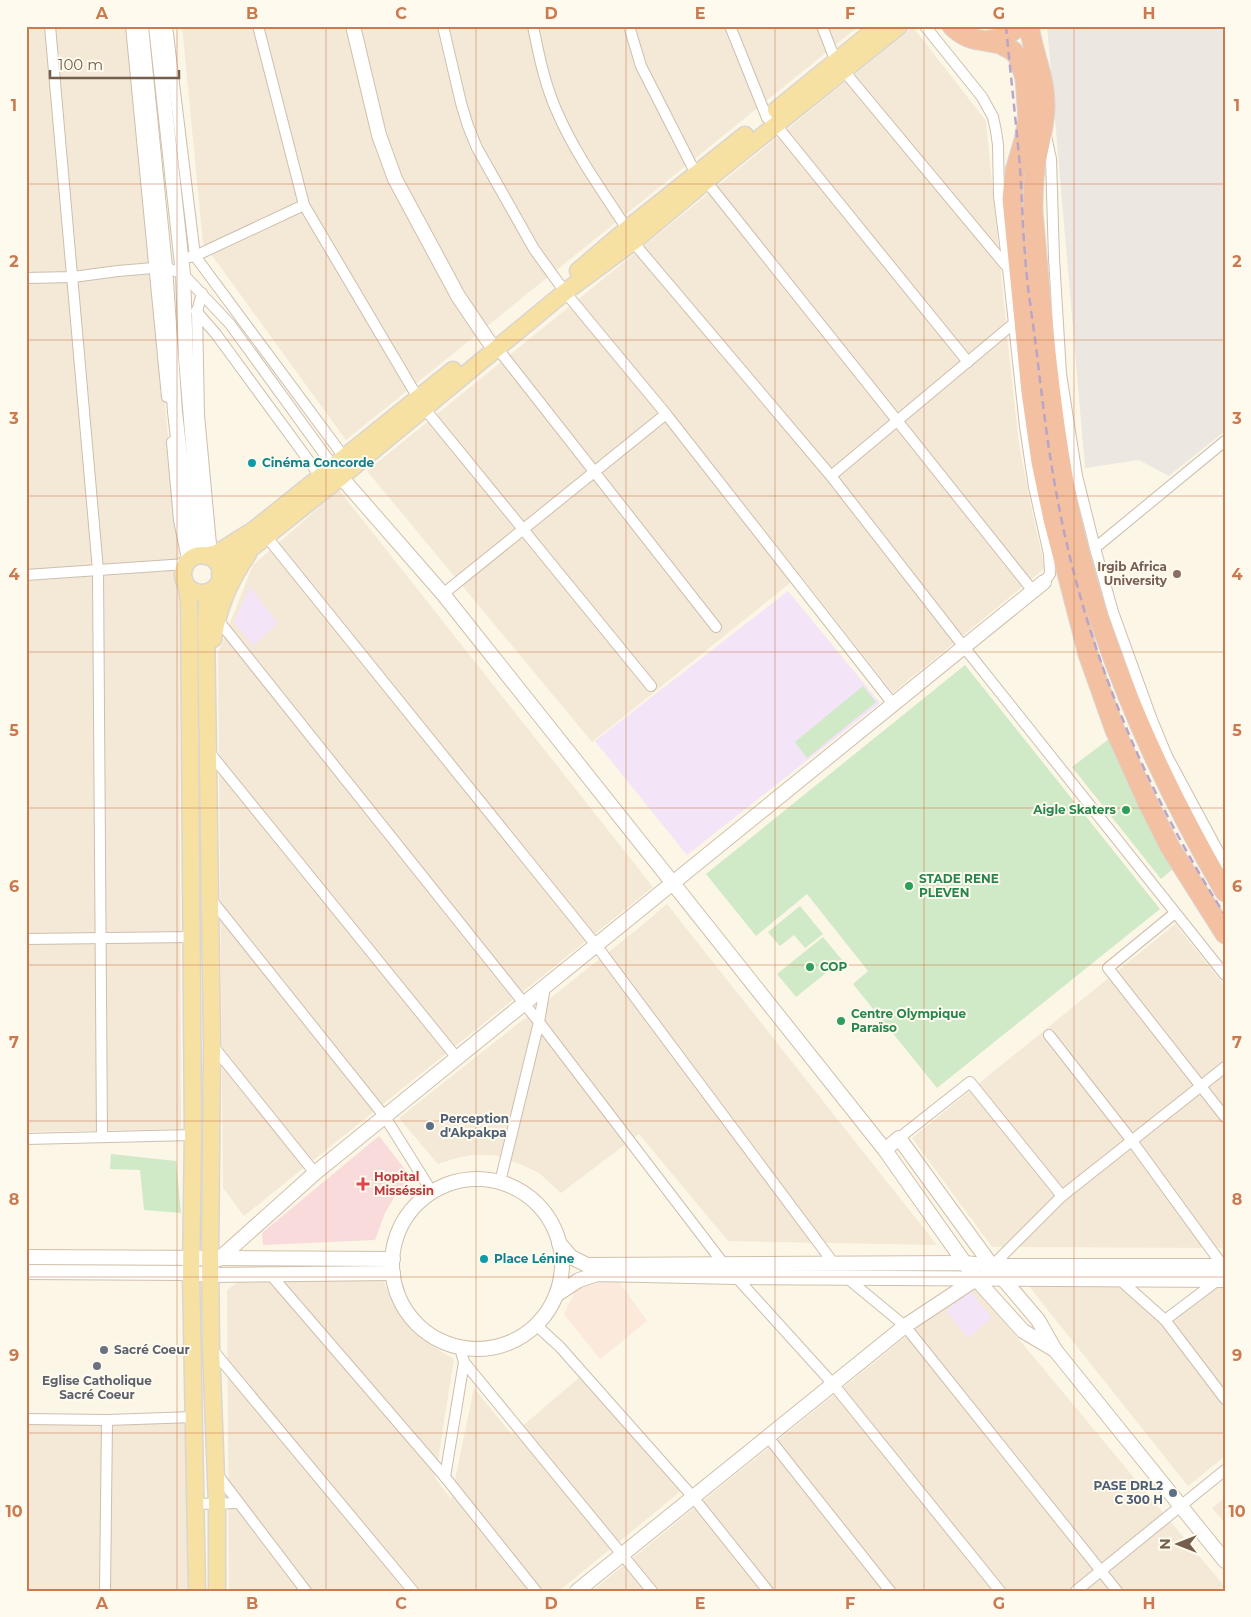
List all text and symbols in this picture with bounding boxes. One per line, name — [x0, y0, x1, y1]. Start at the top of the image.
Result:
text: A — [95, 4, 109, 23]
text: B — [246, 4, 258, 23]
text: C — [395, 4, 407, 23]
text: D — [544, 4, 558, 23]
text: E — [695, 4, 705, 23]
text: F — [845, 4, 855, 23]
text: G — [993, 4, 1005, 23]
text: H — [1143, 4, 1155, 23]
scale bar — [50, 48, 179, 80]
text: 100 m — [58, 55, 103, 74]
text: 1 — [11, 96, 17, 115]
text: 1 — [1234, 96, 1240, 115]
text: 2 — [9, 252, 19, 271]
text: 2 — [1232, 252, 1242, 271]
text: 3 — [8, 409, 19, 428]
text: 3 — [1231, 409, 1242, 428]
place label: Cinéma Concorde — [262, 455, 375, 470]
marker: Cinéma Concorde — [246, 457, 258, 469]
place label: Irgib Africa University — [1097, 559, 1168, 588]
text: 4 — [8, 565, 20, 584]
text: 4 — [1231, 565, 1243, 584]
marker: Irgib Africa University — [1171, 568, 1183, 580]
text: 5 — [9, 721, 19, 740]
text: 5 — [1232, 721, 1242, 740]
place label: Aigle Skaters — [1032, 802, 1117, 817]
marker: Aigle Skaters — [1120, 804, 1132, 816]
place label: STADE RENE PLEVEN — [919, 871, 999, 900]
text: 6 — [9, 877, 19, 896]
text: 6 — [1232, 877, 1242, 896]
marker: STADE RENE PLEVEN — [903, 880, 915, 892]
place label: COP — [820, 959, 847, 974]
marker: COP — [804, 961, 816, 973]
place label: Centre Olympique Paraïso — [851, 1006, 967, 1035]
marker: Centre Olympique Paraïso — [835, 1015, 847, 1027]
text: 7 — [9, 1033, 19, 1052]
text: 7 — [1232, 1033, 1242, 1052]
place label: Perception d'Akpakpa — [440, 1111, 509, 1140]
marker: Perception d'Akpakpa — [424, 1120, 436, 1132]
place label: Hopital Misséssin — [374, 1169, 434, 1198]
marker: Hopital Misséssin — [356, 1177, 370, 1191]
text: 8 — [9, 1190, 19, 1209]
text: 8 — [1232, 1190, 1242, 1209]
place label: Place Lénine — [494, 1251, 575, 1266]
marker: Place Lénine — [478, 1253, 490, 1265]
place label: Sacré Coeur — [114, 1342, 190, 1357]
marker: Sacré Coeur — [98, 1344, 110, 1356]
text: 9 — [9, 1346, 19, 1365]
text: 9 — [1232, 1346, 1242, 1365]
marker: Eglise Catholique Sacré Coeur — [91, 1360, 103, 1372]
place label: Eglise Catholique Sacré Coeur — [42, 1373, 152, 1402]
place label: PASE DRL2 C 300 H — [1093, 1478, 1163, 1507]
marker: PASE DRL2 C 300 H — [1167, 1487, 1179, 1499]
text: 10 — [5, 1502, 23, 1521]
text: 10 — [1228, 1502, 1246, 1521]
north arrow — [1154, 1520, 1204, 1570]
text: N — [1156, 1538, 1174, 1550]
text: A — [95, 1594, 109, 1613]
text: B — [246, 1594, 258, 1613]
text: C — [395, 1594, 407, 1613]
text: D — [544, 1594, 558, 1613]
text: E — [695, 1594, 705, 1613]
text: F — [845, 1594, 855, 1613]
text: G — [993, 1594, 1005, 1613]
text: H — [1143, 1594, 1155, 1613]

